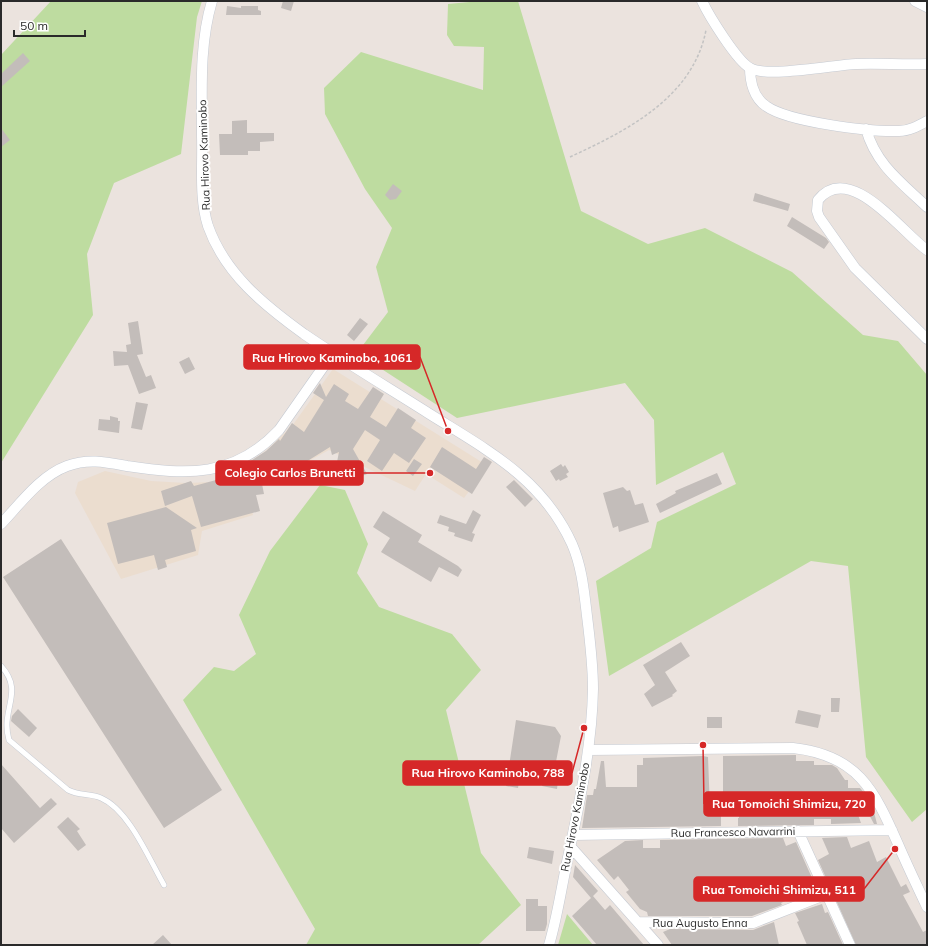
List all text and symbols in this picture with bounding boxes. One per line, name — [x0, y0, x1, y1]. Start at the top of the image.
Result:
scale bar — [14, 12, 85, 38]
text: 50 m — [20, 18, 48, 33]
street label: Rua Hirovo Kaminobo — [195, 99, 213, 211]
callout: Rua Hirovo Kaminobo, 1061 — [244, 345, 420, 369]
text: Rua Hirovo Kaminobo, 1061 — [252, 350, 412, 365]
callout: Colegio Carlos Brunetti — [216, 461, 363, 485]
text: Colegio Carlos Brunetti — [224, 465, 356, 480]
callout: Rua Hirovo Kaminobo, 788 — [403, 761, 572, 785]
street label: Rua Hirovo Kaminobo — [558, 761, 592, 873]
text: Rua Hirovo Kaminobo, 788 — [411, 765, 565, 780]
callout: Rua Tomoichi Shimizu, 720 — [704, 792, 874, 816]
text: Rua Tomoichi Shimizu, 720 — [712, 796, 866, 811]
street label: Rua Francesco Navarrini — [671, 824, 795, 840]
callout: Rua Tomoichi Shimizu, 511 — [694, 877, 864, 901]
text: Rua Tomoichi Shimizu, 511 — [702, 882, 856, 897]
street label: Rua Augusto Enna — [652, 916, 748, 930]

